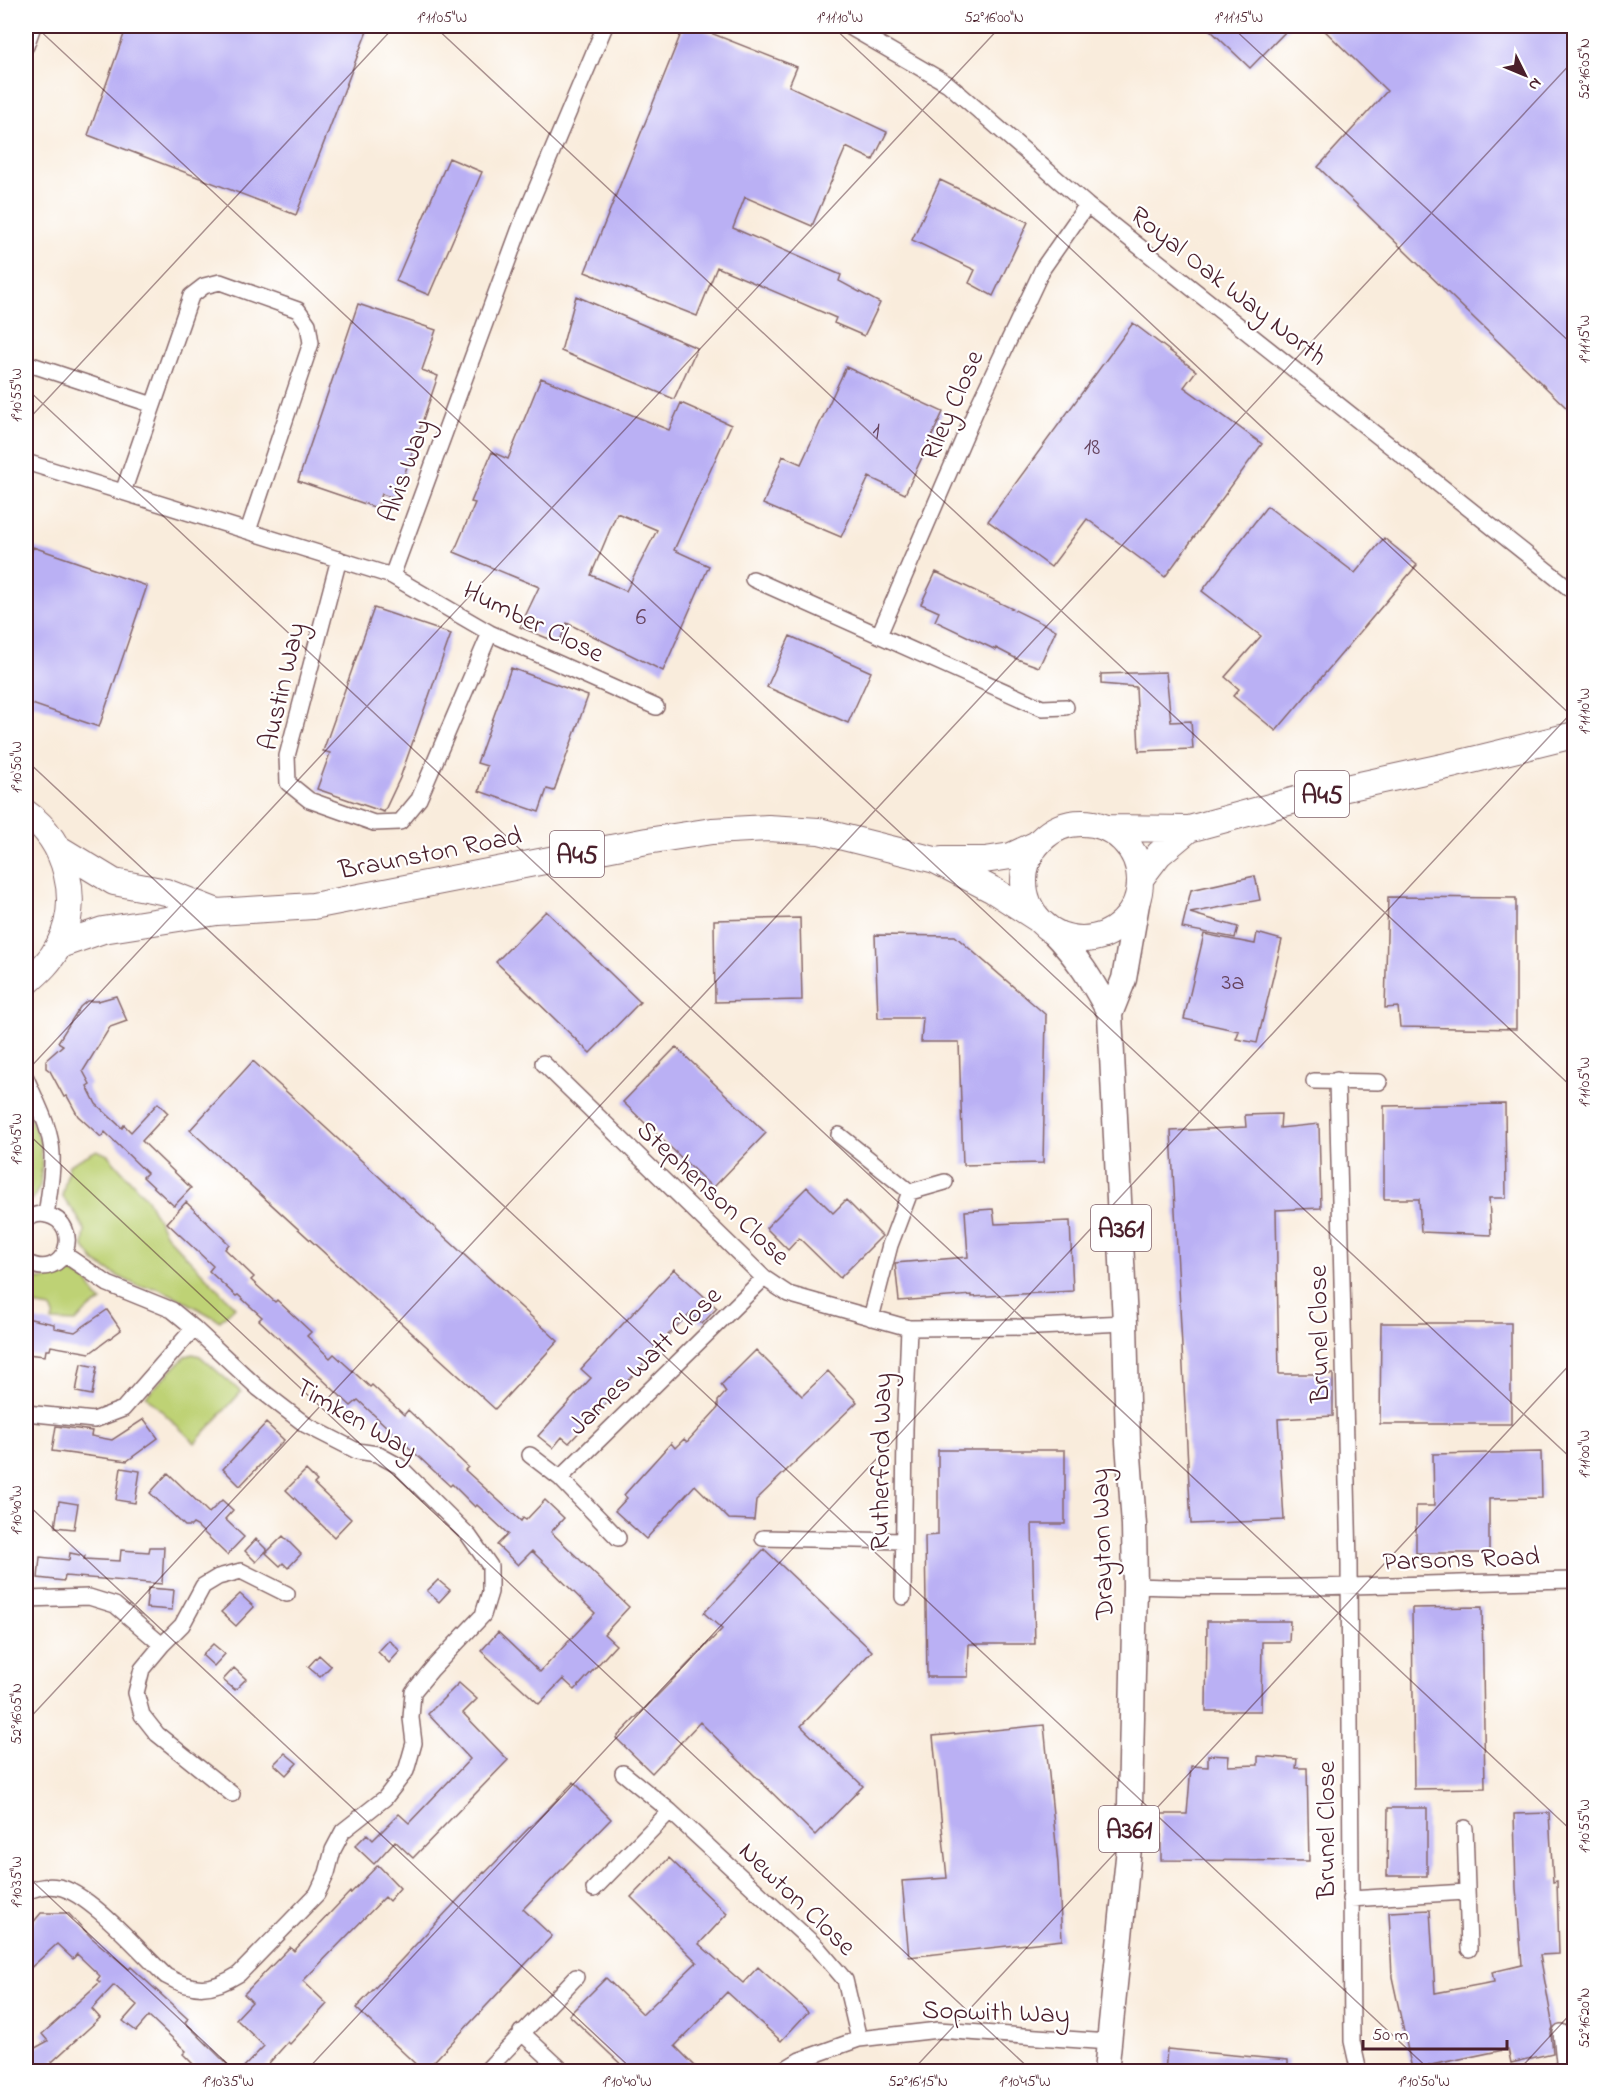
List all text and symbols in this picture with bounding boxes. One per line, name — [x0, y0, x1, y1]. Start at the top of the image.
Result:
text: 1°11'05"W — [417, 7, 467, 29]
text: 1°11'10"W — [817, 7, 863, 29]
text: 52°16'00"N — [964, 7, 1024, 29]
text: 1°11'15"W — [1215, 7, 1263, 29]
text: 52°16'05"N — [1574, 38, 1596, 100]
north arrow — [1495, 45, 1555, 105]
text: N — [1522, 72, 1547, 96]
street label: Royal Oak Way North — [1121, 198, 1334, 376]
text: 1°11'15"W — [1574, 315, 1596, 363]
street label: Riley Close — [912, 344, 995, 468]
text: 1°10'55"W — [6, 368, 28, 422]
street label: Alvis Way — [370, 414, 443, 528]
house number: 1 — [872, 415, 880, 450]
house number: 18 — [1084, 431, 1100, 466]
street label: Humber Close — [456, 572, 611, 675]
house number: 6 — [636, 601, 647, 636]
street label: Austin Way — [250, 619, 317, 754]
text: 1°11'10"W — [1574, 688, 1596, 734]
text: 1°10'50"W — [6, 741, 28, 793]
road number: A45 — [1295, 771, 1349, 817]
street label: Braunston Road — [335, 818, 525, 891]
road number: A45 — [550, 831, 604, 877]
house number: 3a — [1222, 966, 1244, 1001]
text: 1°11'05"W — [1574, 1057, 1596, 1107]
street label: Stephenson Close — [627, 1112, 799, 1276]
text: 1°10'45"W — [6, 1113, 28, 1165]
road number: A361 — [1091, 1205, 1151, 1251]
street label: Brunel Close — [1300, 1264, 1341, 1404]
street label: James Watt Close — [560, 1277, 732, 1446]
street label: Timken Way — [287, 1369, 424, 1471]
street label: Rutherford Way — [861, 1373, 904, 1552]
text: 1°11'00"W — [1574, 1430, 1596, 1478]
street label: Drayton Way — [1081, 1468, 1126, 1621]
text: 1°10'40"W — [6, 1485, 28, 1535]
street label: Parsons Road — [1382, 1538, 1540, 1583]
text: 52°16'05"N — [6, 1683, 28, 1745]
street label: Brunel Close — [1308, 1760, 1347, 1900]
text: 1°10'55"W — [1574, 1799, 1596, 1853]
road number: A361 — [1099, 1806, 1159, 1852]
street label: Newton Close — [729, 1834, 865, 1967]
text: 1°10'35"W — [6, 1856, 28, 1908]
text: 52°16'20"N — [1574, 1988, 1596, 2048]
street label: Sopwith Way — [921, 1991, 1070, 2036]
scale bar — [1363, 2013, 1507, 2051]
text: 50 m — [1372, 2023, 1409, 2049]
text: 1°10'35"W — [202, 2071, 254, 2093]
text: 1°10'40"W — [602, 2071, 652, 2093]
text: 52°16'15"N — [888, 2071, 948, 2093]
text: 1°10'45"W — [999, 2071, 1051, 2093]
text: 1°10'50"W — [1398, 2071, 1450, 2093]

